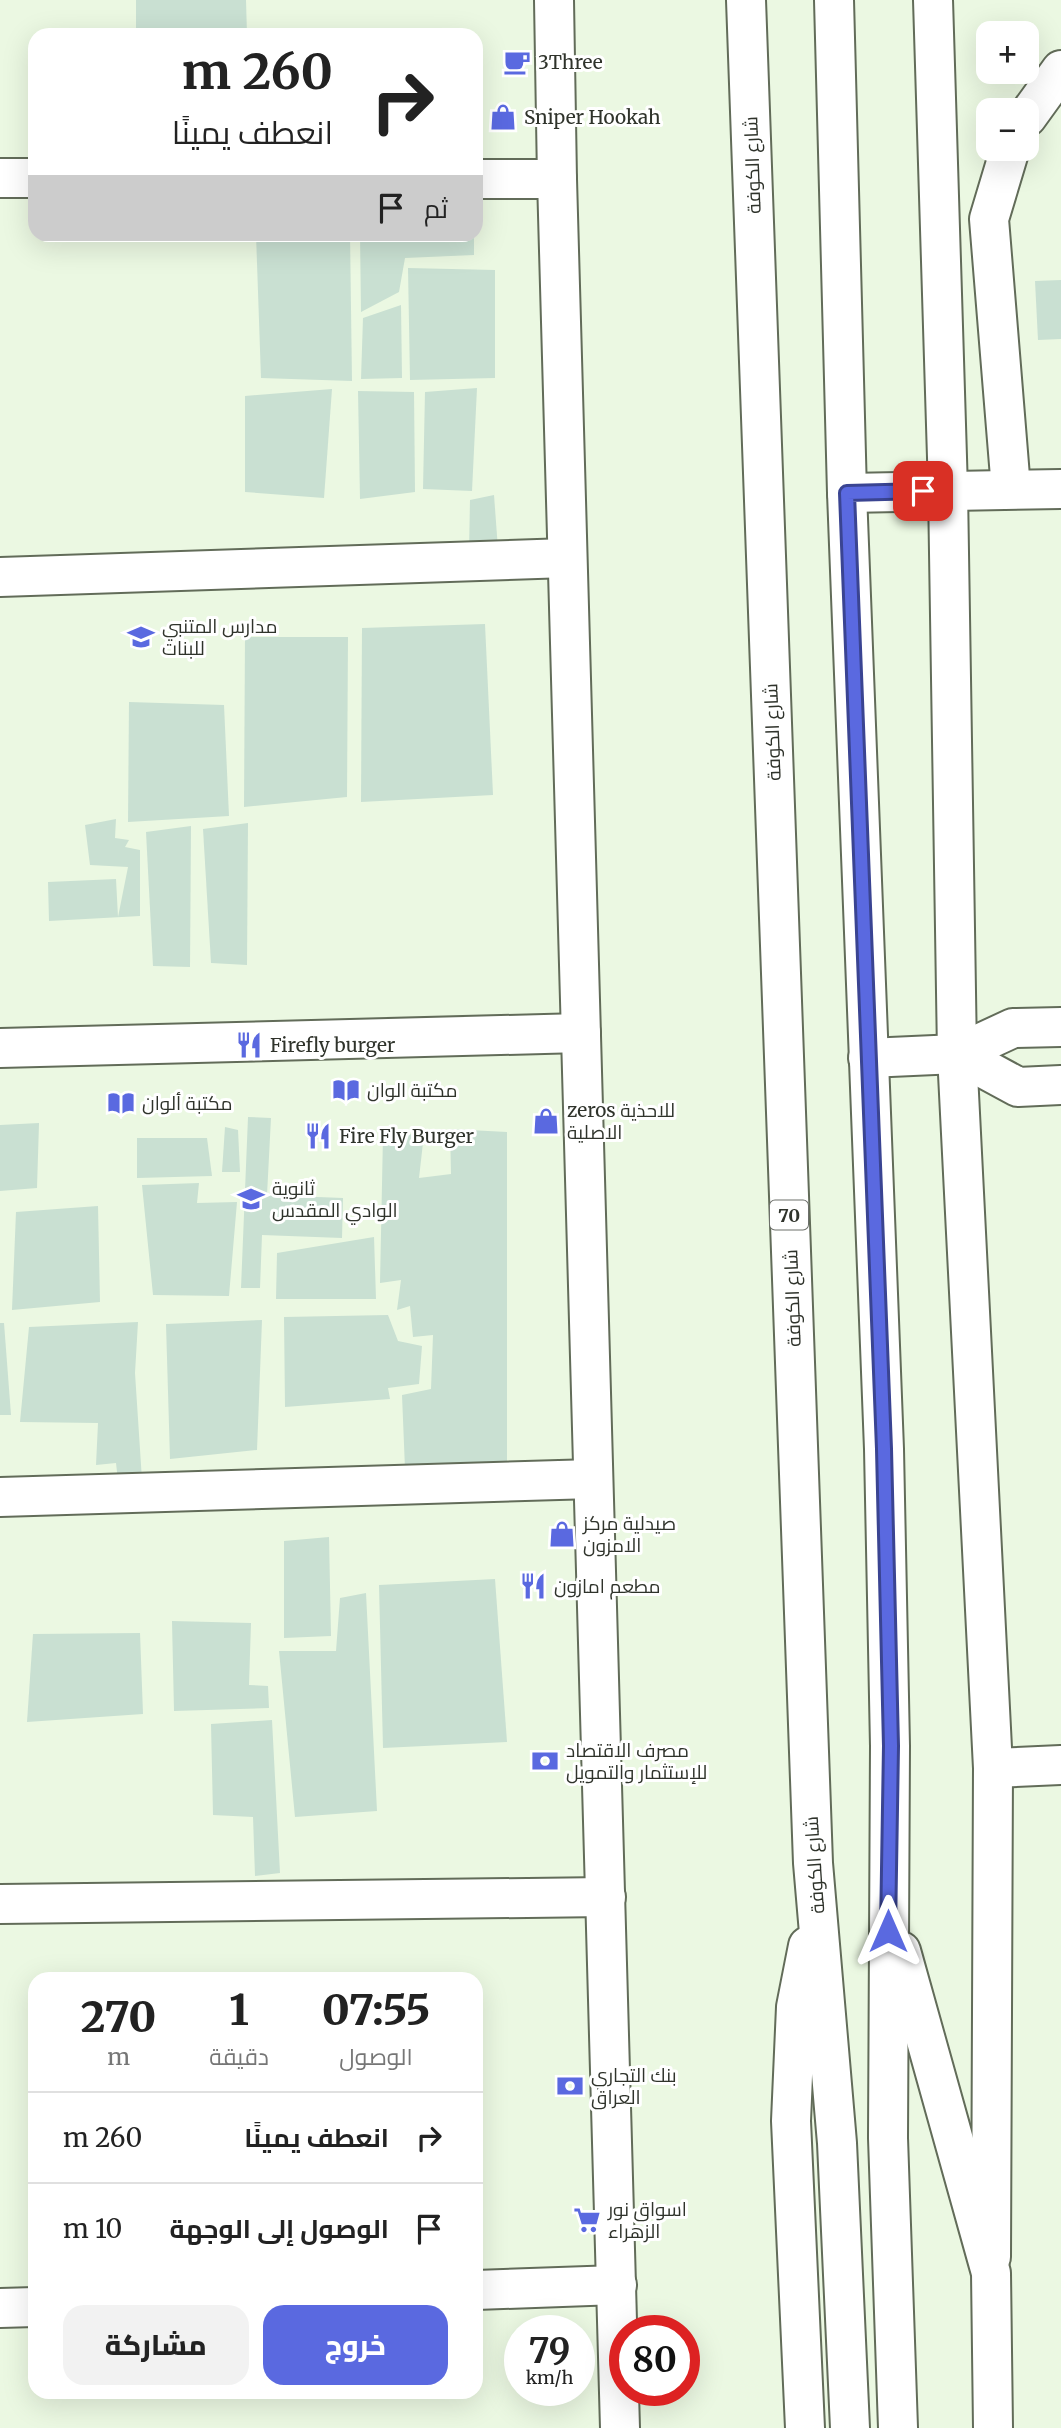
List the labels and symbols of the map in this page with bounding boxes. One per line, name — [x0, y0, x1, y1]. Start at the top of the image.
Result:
cafe icon: 3Three — [502, 47, 532, 77]
place label: 3Three — [538, 50, 603, 74]
shop icon: Sniper Hookah — [488, 102, 518, 132]
place label: Sniper Hookah — [524, 105, 661, 129]
street label: شارع الكوفة — [738, 116, 768, 214]
pin — [893, 461, 953, 521]
place label: مدارس المتنبي للبنات — [162, 614, 277, 660]
school or university icon: مدارس المتنبي للبنات — [126, 622, 156, 652]
street label: شارع الكوفة — [758, 683, 788, 781]
restaurant icon: Firefly burger — [234, 1030, 264, 1060]
place label: Firefly burger — [270, 1033, 396, 1057]
library icon: مكتبة الوان — [331, 1075, 361, 1105]
place label: مكتبة الوان — [367, 1078, 457, 1102]
library icon: مكتبة ألوان — [106, 1088, 136, 1118]
place label: مكتبة ألوان — [142, 1091, 232, 1115]
place label: zeros للاحذية الاصلية — [567, 1098, 675, 1144]
shop icon: zeros للاحذية الاصلية — [531, 1106, 561, 1136]
restaurant icon: Fire Fly Burger — [303, 1121, 333, 1151]
place label: Fire Fly Burger — [339, 1124, 475, 1148]
place label: ثانوية الوادي المقدس — [272, 1176, 398, 1225]
school or university icon: ثانوية الوادي المقدس — [236, 1184, 266, 1214]
road number: 70 — [770, 1200, 808, 1230]
street label: شارع الكوفة — [778, 1249, 808, 1347]
place label: صيدلية مركز الامزون — [582, 1511, 676, 1557]
shop icon: صيدلية مركز الامزون — [547, 1519, 577, 1549]
restaurant icon: مطعم امازون — [518, 1571, 548, 1601]
place label: مطعم امازون — [554, 1574, 660, 1600]
place label: مصرف الاقتصاد للإستثمار والتمويل — [566, 1738, 707, 1784]
bank icon: مصرف الاقتصاد للإستثمار والتمويل — [530, 1746, 560, 1776]
street label: شارع الكوفة — [799, 1815, 831, 1915]
position arrow — [851, 1894, 925, 1968]
place label: بنك التجاري العراق — [591, 2063, 677, 2110]
bank icon: بنك التجاري العراق — [555, 2071, 585, 2101]
place label: اسواق نور الزهراء — [607, 2197, 687, 2243]
supermarket icon: اسواق نور الزهراء — [572, 2205, 602, 2235]
speed limit sign: 80 — [609, 2315, 700, 2406]

